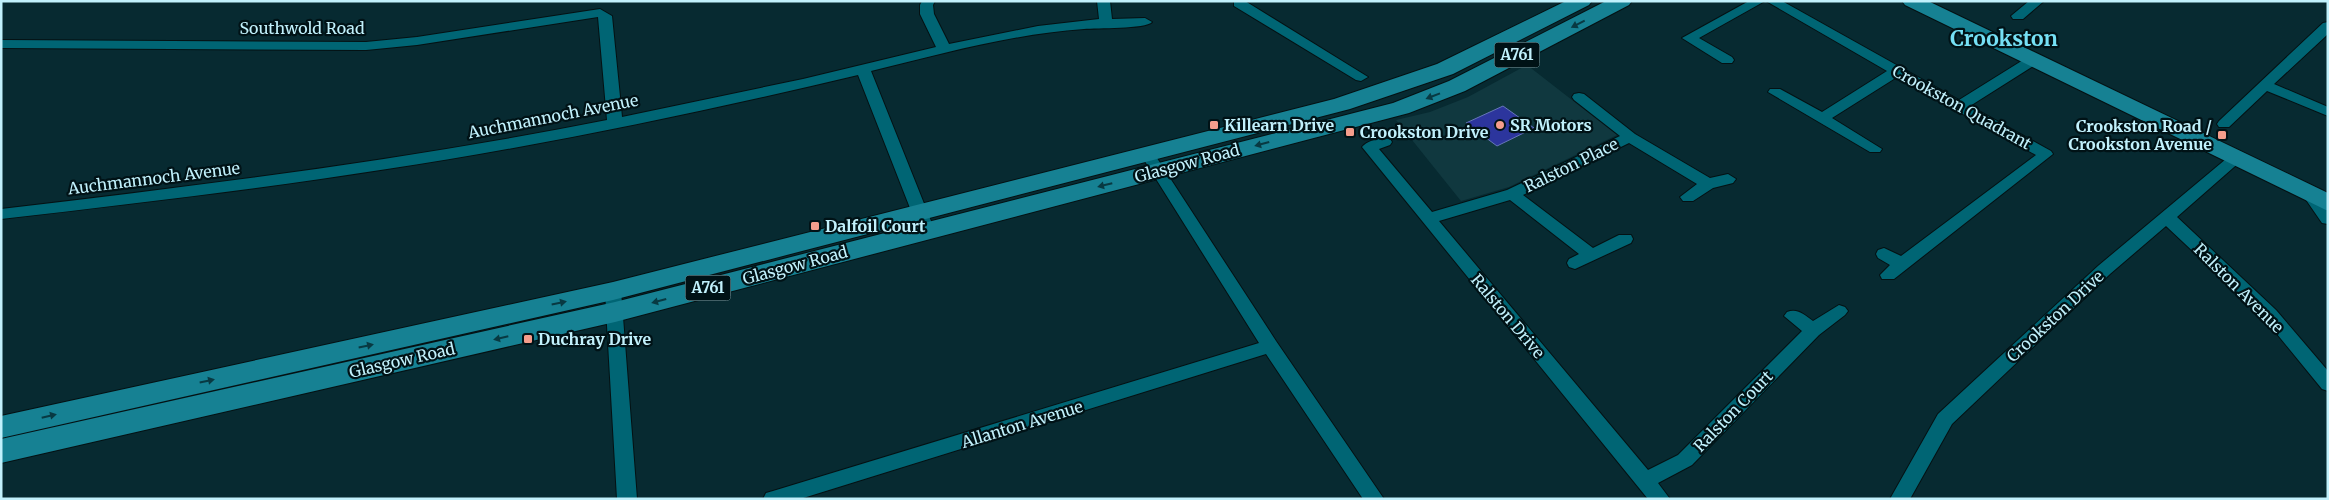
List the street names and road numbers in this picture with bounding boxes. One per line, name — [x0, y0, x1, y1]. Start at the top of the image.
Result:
street label: Southwold Road — [239, 18, 365, 38]
road number: A761 — [1494, 42, 1540, 68]
street label: Crookston Quadrant — [1889, 60, 2036, 154]
street label: Auchmannoch Avenue — [465, 90, 640, 143]
street label: Ralston Place — [1521, 134, 1621, 196]
street label: Glasgow Road — [1132, 139, 1242, 187]
street label: Auchmannoch Avenue — [66, 158, 241, 199]
street label: Ralston Avenue — [2190, 239, 2288, 337]
street label: Glasgow Road — [740, 241, 850, 289]
street label: Crookston Drive — [2002, 266, 2108, 366]
street label: Ralston Drive — [1467, 270, 1549, 362]
road number: A761 — [686, 276, 730, 300]
street label: Glasgow Road — [347, 338, 457, 382]
street label: Ralston Court — [1689, 366, 1777, 456]
street label: Allanton Avenue — [958, 396, 1085, 452]

